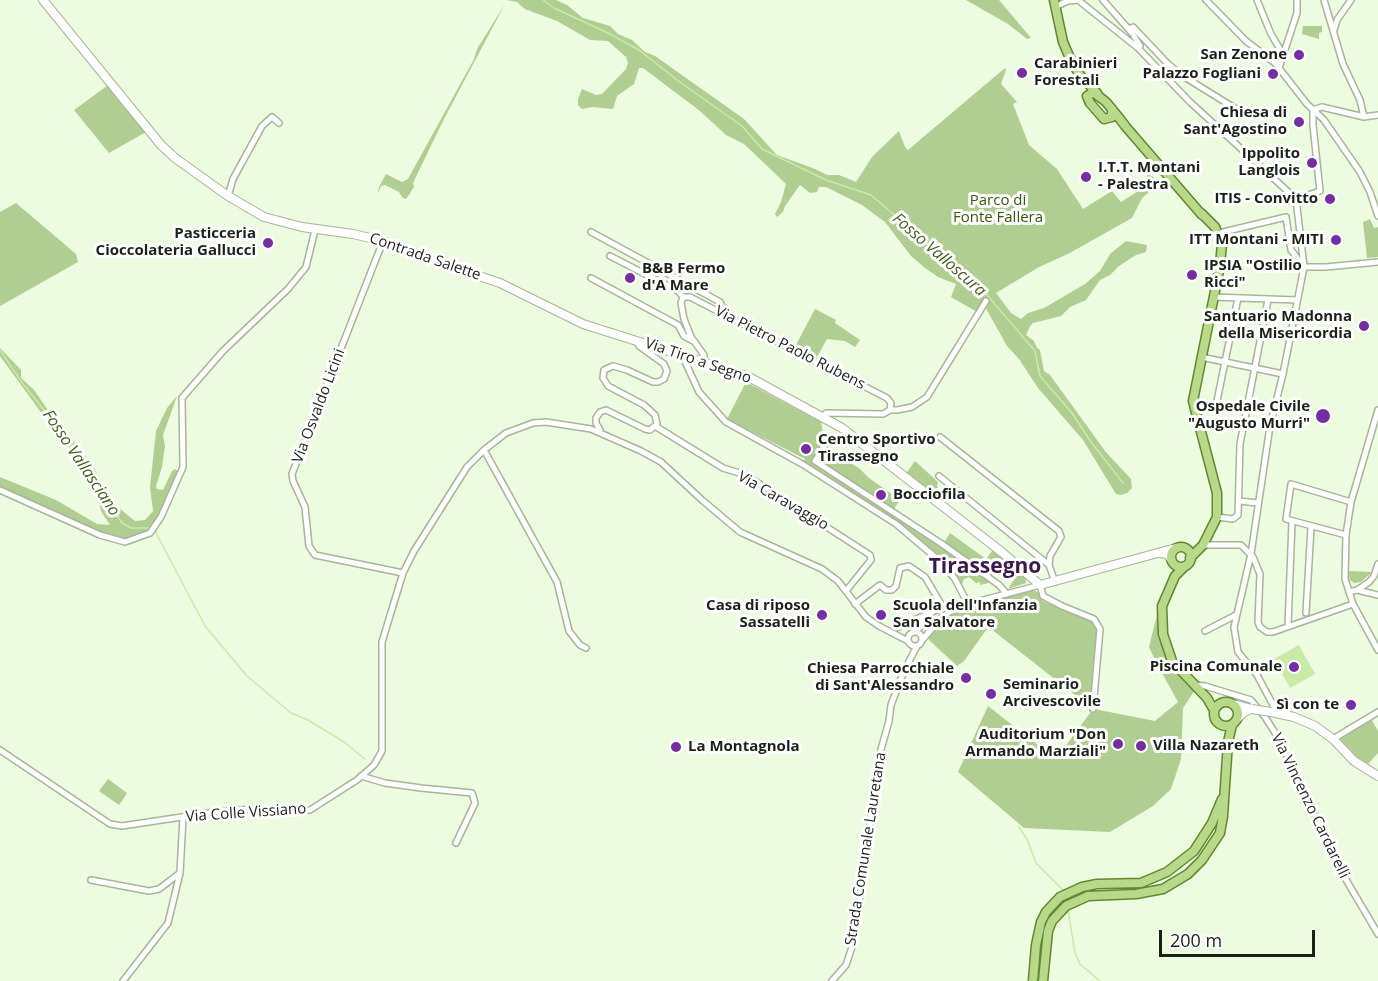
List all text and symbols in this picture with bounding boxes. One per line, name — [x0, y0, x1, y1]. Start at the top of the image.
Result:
place label: San Zenone — [1201, 46, 1287, 64]
marker: San Zenone — [1292, 48, 1306, 62]
place label: Carabinieri Forestali — [1034, 55, 1117, 90]
place label: Palazzo Fogliani — [1142, 65, 1261, 83]
marker: Carabinieri Forestali — [1015, 66, 1029, 80]
marker: Palazzo Fogliani — [1266, 67, 1280, 81]
place label: Chiesa di Sant'Agostino — [1184, 104, 1287, 139]
marker: Chiesa di Sant'Agostino — [1292, 115, 1306, 129]
place label: Ippolito Langlois — [1238, 145, 1300, 180]
marker: Ippolito Langlois — [1305, 156, 1319, 170]
place label: I.T.T. Montani - Palestra — [1098, 159, 1200, 194]
marker: I.T.T. Montani - Palestra — [1079, 170, 1093, 184]
place label: ITIS - Convitto — [1214, 190, 1318, 208]
park label: Parco di Fonte Fallera — [953, 192, 1043, 227]
marker: ITIS - Convitto — [1323, 192, 1337, 206]
water label: Fosso Valloscura — [888, 209, 990, 301]
place label: Pasticceria Cioccolateria Gallucci — [96, 225, 256, 260]
street label: Contrada Salette — [367, 229, 483, 285]
place label: ITT Montani - MITI — [1189, 231, 1324, 249]
marker: ITT Montani - MITI — [1329, 233, 1343, 247]
marker: Pasticceria Cioccolateria Gallucci — [261, 236, 275, 250]
place label: IPSIA "Ostilio Ricci" — [1204, 257, 1302, 292]
place label: B&B Fermo d'A Mare — [642, 260, 725, 295]
marker: IPSIA "Ostilio Ricci" — [1185, 268, 1199, 282]
marker: B&B Fermo d'A Mare — [623, 271, 637, 285]
street label: Via Pietro Paolo Rubens — [712, 302, 868, 394]
place label: Santuario Madonna della Misericordia — [1204, 308, 1352, 343]
marker: Santuario Madonna della Misericordia — [1357, 319, 1371, 333]
street label: Via Tiro a Segno — [642, 334, 754, 388]
street label: Via Osvaldo Licini — [289, 346, 349, 466]
place label: Ospedale Civile "Augusto Murri" — [1188, 398, 1310, 433]
water label: Fosso Vallasciano — [38, 406, 124, 520]
marker: Ospedale Civile "Augusto Murri" — [1314, 407, 1332, 425]
place label: Centro Sportivo Tirassegno — [818, 431, 936, 466]
marker: Centro Sportivo Tirassegno — [799, 442, 813, 456]
street label: Via Caravaggio — [734, 468, 832, 534]
place label: Bocciofila — [893, 486, 966, 504]
marker: Bocciofila — [874, 488, 888, 502]
district label: Tirassegno — [929, 554, 1041, 580]
place label: Casa di riposo Sassatelli — [706, 597, 810, 632]
place label: Scuola dell'Infanzia San Salvatore — [893, 597, 1038, 632]
marker: Casa di riposo Sassatelli — [815, 608, 829, 622]
marker: Scuola dell'Infanzia San Salvatore — [874, 608, 888, 622]
place label: Piscina Comunale — [1150, 658, 1282, 676]
place label: Chiesa Parrocchiale di Sant'Alessandro — [807, 660, 954, 695]
marker: Piscina Comunale — [1287, 660, 1301, 674]
marker: Chiesa Parrocchiale di Sant'Alessandro — [959, 671, 973, 685]
place label: Seminario Arcivescovile — [1003, 676, 1101, 711]
marker: Seminario Arcivescovile — [984, 687, 998, 701]
place label: Sì con te — [1276, 696, 1339, 714]
marker: Sì con te — [1344, 698, 1358, 712]
place label: Auditorium "Don Armando Marziali" — [965, 726, 1106, 761]
street label: Via Vincenzo Cardarelli — [1267, 731, 1353, 881]
marker: Auditorium "Don Armando Marziali" — [1111, 737, 1125, 751]
place label: Villa Nazareth — [1153, 737, 1259, 755]
place label: La Montagnola — [688, 738, 800, 756]
marker: Villa Nazareth — [1134, 739, 1148, 753]
marker: La Montagnola — [669, 740, 683, 754]
street label: Strada Comunale Lauretana — [842, 751, 890, 947]
street label: Via Colle Vissiano — [185, 800, 307, 826]
scale bar — [1162, 918, 1318, 956]
text: 200 m — [1170, 928, 1222, 952]

